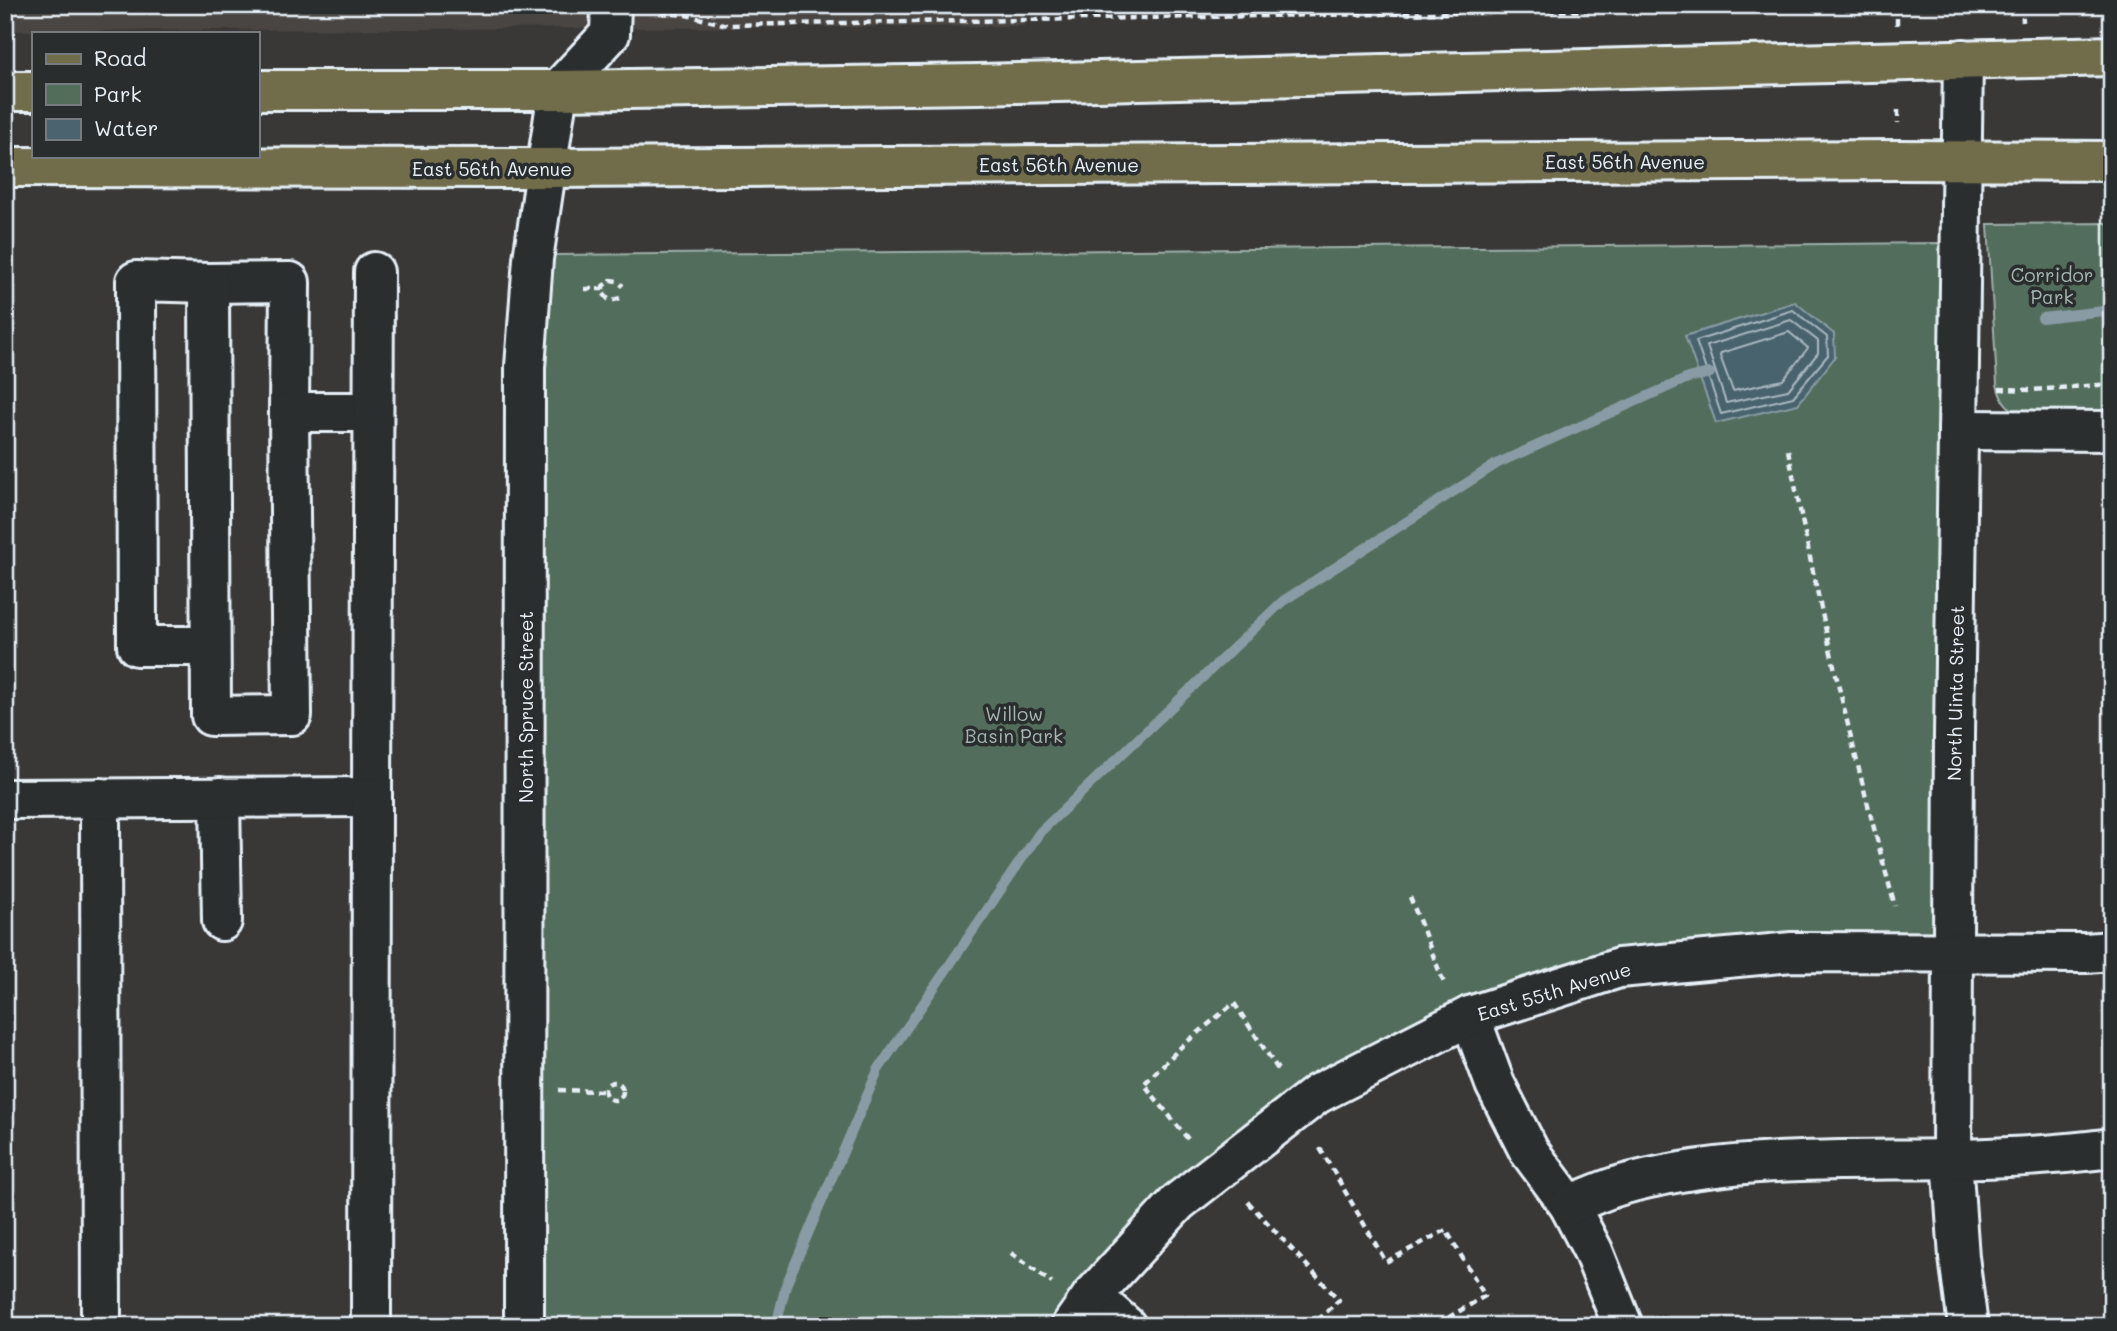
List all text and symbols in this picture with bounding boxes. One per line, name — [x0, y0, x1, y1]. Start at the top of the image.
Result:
legend — [32, 32, 259, 158]
text: Road — [94, 44, 146, 71]
text: Park — [94, 80, 142, 107]
text: Water — [94, 114, 158, 141]
street label: East 56th Avenue — [1545, 149, 1705, 174]
street label: East 56th Avenue — [979, 152, 1139, 177]
street label: East 56th Avenue — [412, 156, 572, 181]
park label: Corridor Park — [2011, 262, 2093, 309]
street label: North Uinta Street — [1941, 605, 1969, 781]
street label: North Spruce Street — [513, 611, 538, 803]
park label: Willow Basin Park — [965, 701, 1063, 748]
street label: East 55th Avenue — [1474, 956, 1634, 1026]

